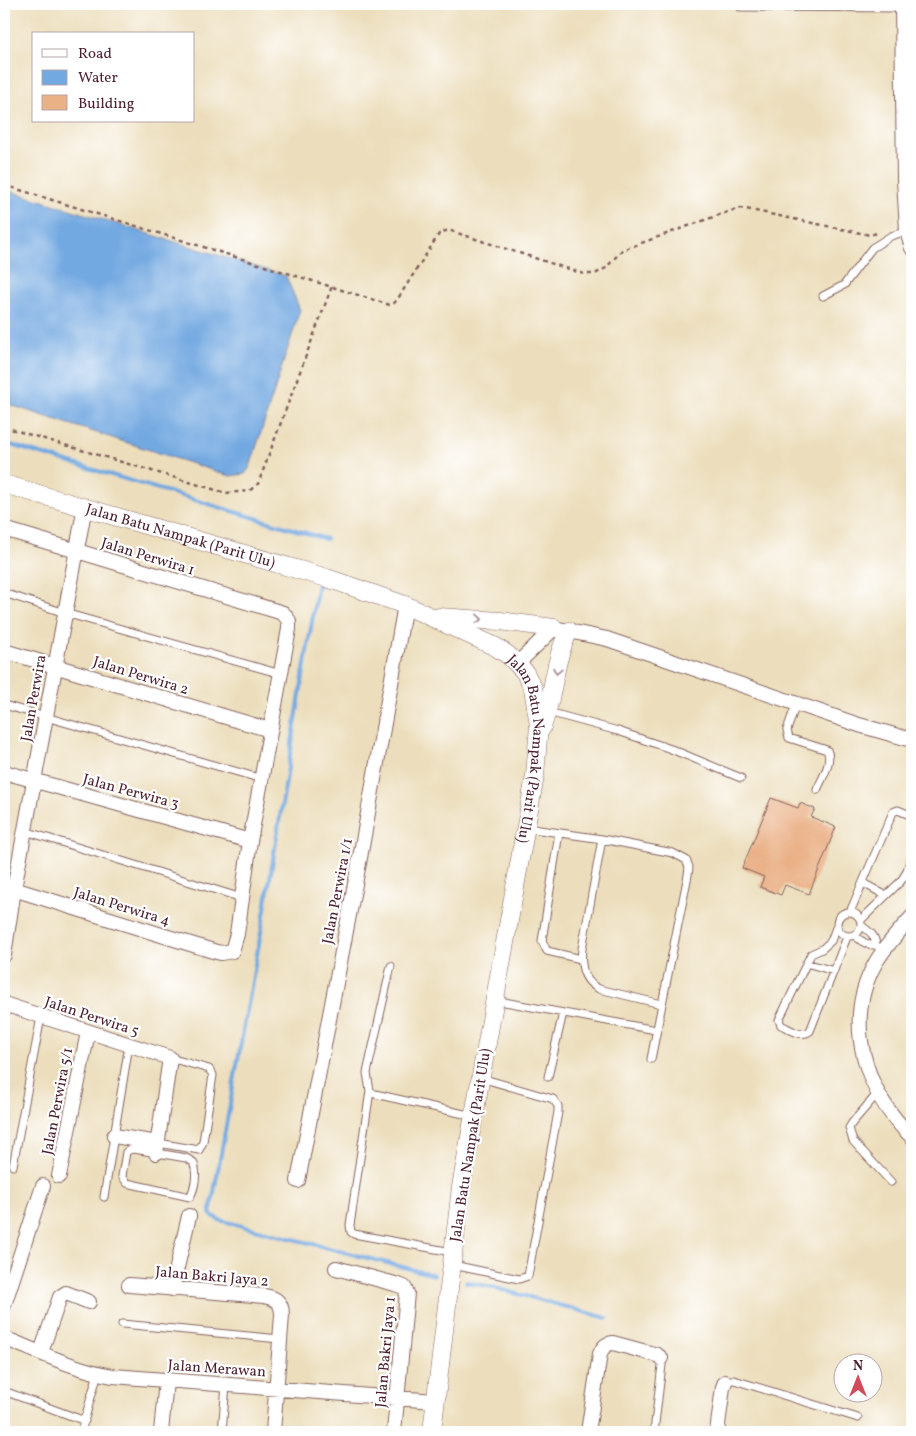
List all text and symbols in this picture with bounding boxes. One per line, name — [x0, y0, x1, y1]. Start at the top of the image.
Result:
legend — [32, 32, 195, 122]
text: Road — [78, 44, 112, 65]
text: Water — [78, 68, 118, 89]
text: Building — [78, 94, 135, 115]
street label: Jalan Batu Nampak (Parit Ulu) — [83, 499, 277, 574]
street label: Jalan Perwira 1 — [98, 533, 197, 582]
one-way arrow — [476, 613, 484, 624]
street label: Jalan Batu Nampak (Parit Ulu) — [501, 650, 549, 844]
street label: Jalan Perwira 2 — [90, 652, 191, 701]
street label: Jalan Perwira — [16, 653, 52, 743]
one-way arrow — [552, 667, 562, 675]
street label: Jalan Perwira 3 — [80, 770, 181, 815]
street label: Jalan Perwira 1/1 — [318, 836, 359, 946]
street label: Jalan Perwira 4 — [71, 883, 172, 932]
street label: Jalan Perwira 5 — [42, 992, 141, 1043]
street label: Jalan Perwira 5/1 — [38, 1046, 79, 1157]
street label: Jalan Batu Nampak (Parit Ulu) — [446, 1047, 497, 1244]
street label: Jalan Bakri Jaya 2 — [154, 1262, 269, 1293]
street label: Jalan Bakri Jaya 1 — [371, 1296, 402, 1409]
north arrow — [834, 1354, 884, 1404]
street label: Jalan Merawan — [167, 1356, 267, 1383]
text: N — [853, 1357, 863, 1376]

